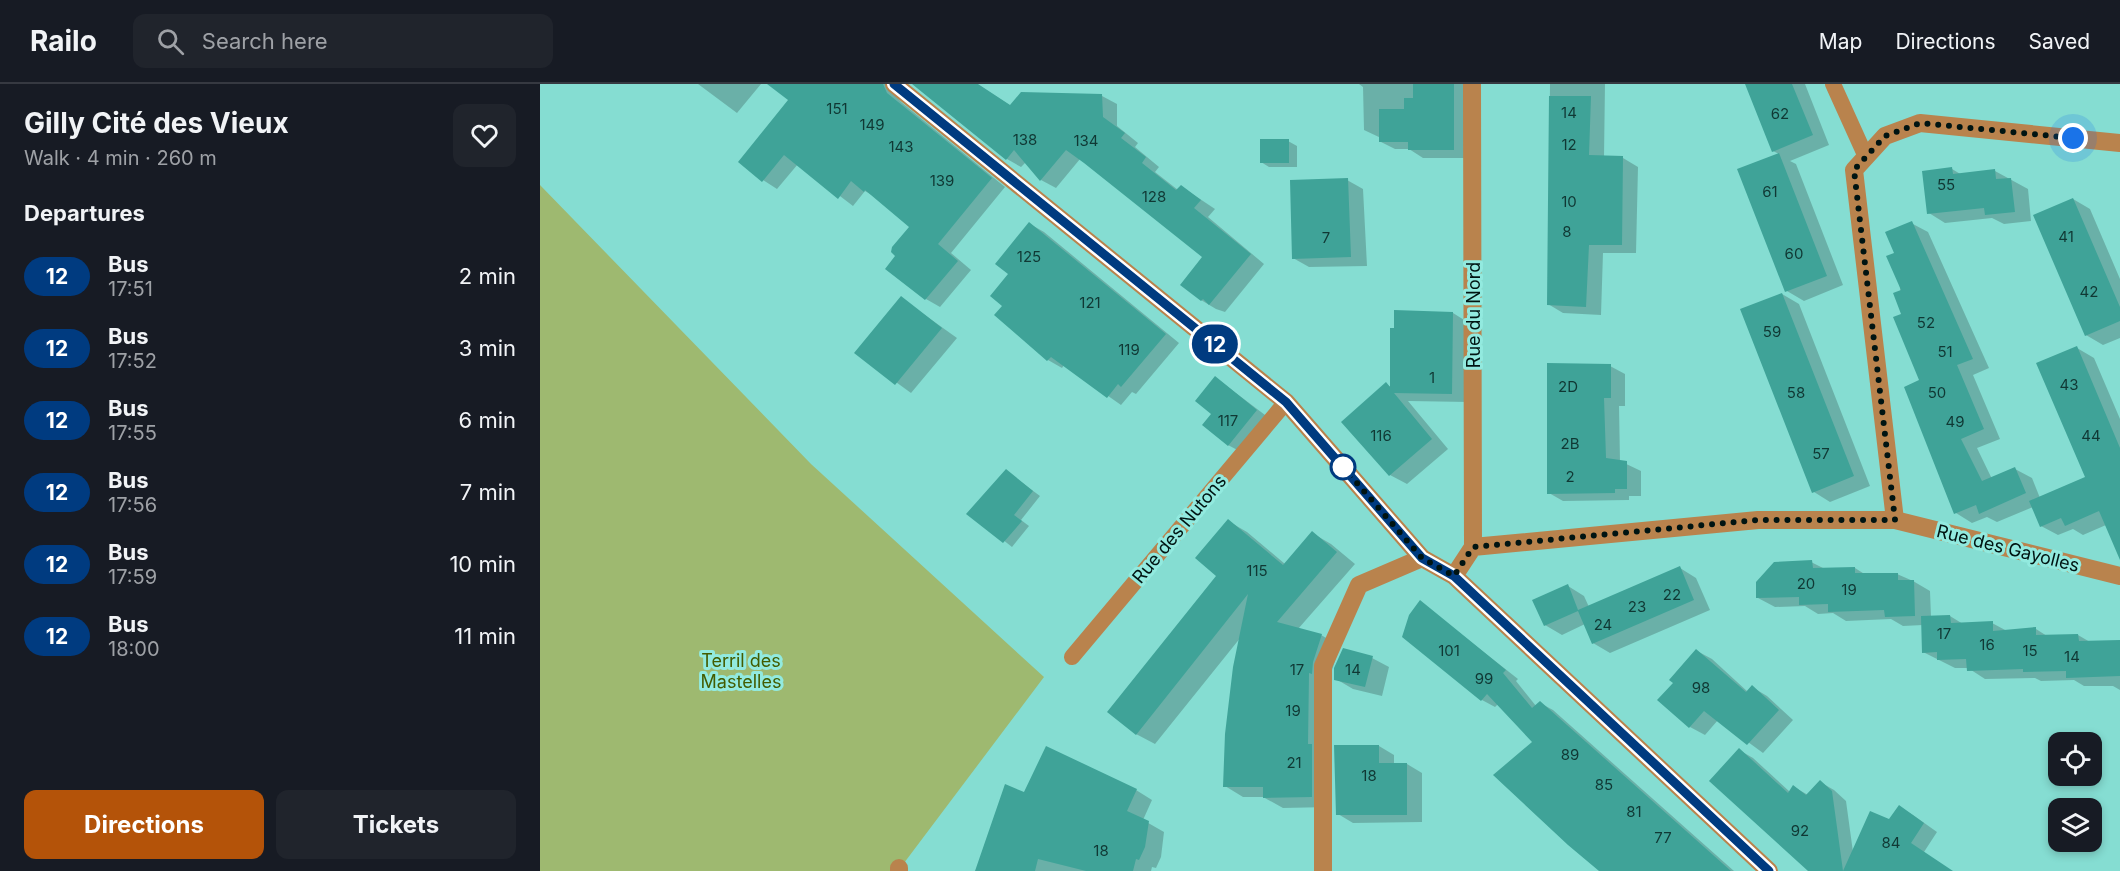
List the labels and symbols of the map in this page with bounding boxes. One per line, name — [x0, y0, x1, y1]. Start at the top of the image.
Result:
house number: 151 — [826, 99, 848, 118]
house number: 14 — [1561, 103, 1577, 122]
house number: 62 — [1771, 104, 1789, 123]
house number: 149 — [859, 115, 885, 134]
your location — [2058, 123, 2088, 153]
house number: 138 — [1013, 130, 1037, 149]
house number: 134 — [1073, 131, 1099, 150]
house number: 12 — [1561, 135, 1577, 154]
house number: 143 — [888, 137, 914, 156]
house number: 139 — [930, 171, 954, 190]
house number: 55 — [1937, 175, 1955, 194]
house number: 61 — [1762, 182, 1778, 201]
house number: 128 — [1142, 187, 1166, 206]
house number: 10 — [1561, 192, 1577, 211]
house number: 8 — [1562, 222, 1572, 241]
house number: 41 — [2058, 227, 2074, 246]
house number: 7 — [1322, 228, 1330, 247]
house number: 60 — [1785, 244, 1803, 263]
house number: 125 — [1017, 247, 1041, 266]
street label: Rue du Nord — [1463, 262, 1484, 368]
house number: 42 — [2080, 282, 2098, 301]
house number: 121 — [1079, 293, 1101, 312]
house number: 52 — [1917, 313, 1935, 332]
house number: 59 — [1763, 322, 1781, 341]
line badge: 12 — [1188, 324, 1242, 364]
house number: 119 — [1118, 340, 1140, 359]
house number: 51 — [1937, 342, 1953, 361]
house number: 1 — [1429, 368, 1435, 387]
house number: 43 — [2060, 375, 2078, 394]
house number: 2D — [1558, 377, 1578, 396]
house number: 58 — [1787, 383, 1805, 402]
house number: 50 — [1928, 383, 1946, 402]
house number: 117 — [1218, 411, 1238, 430]
house number: 49 — [1946, 412, 1965, 431]
house number: 116 — [1370, 426, 1392, 445]
house number: 44 — [2081, 426, 2101, 445]
house number: 2B — [1561, 434, 1579, 453]
house number: 57 — [1812, 444, 1830, 463]
unlabelled marker — [1330, 454, 1356, 480]
house number: 2 — [1565, 467, 1575, 486]
street label: Rue des Nutons — [1128, 471, 1230, 587]
street label: Rue des Gayolles — [1934, 520, 2082, 576]
house number: 115 — [1246, 561, 1268, 580]
house number: 20 — [1797, 574, 1815, 593]
house number: 19 — [1841, 580, 1857, 599]
house number: 22 — [1663, 585, 1681, 604]
house number: 23 — [1628, 597, 1646, 616]
house number: 24 — [1594, 615, 1612, 634]
house number: 17 — [1937, 624, 1951, 643]
house number: 16 — [1979, 635, 1995, 654]
house number: 101 — [1438, 641, 1460, 660]
house number: 15 — [2022, 641, 2038, 660]
house number: 14 — [2064, 647, 2080, 666]
park label: Terril des Mastelles — [701, 650, 781, 692]
house number: 17 — [1290, 660, 1304, 679]
house number: 14 — [1345, 660, 1361, 679]
house number: 99 — [1475, 669, 1493, 688]
house number: 98 — [1692, 678, 1710, 697]
house number: 19 — [1285, 701, 1301, 720]
house number: 89 — [1561, 745, 1579, 764]
house number: 21 — [1286, 753, 1302, 772]
house number: 18 — [1361, 766, 1377, 785]
house number: 85 — [1595, 775, 1613, 794]
house number: 81 — [1626, 802, 1642, 821]
house number: 92 — [1791, 821, 1809, 840]
house number: 77 — [1654, 828, 1672, 847]
house number: 84 — [1882, 833, 1900, 852]
house number: 18 — [1093, 841, 1109, 860]

